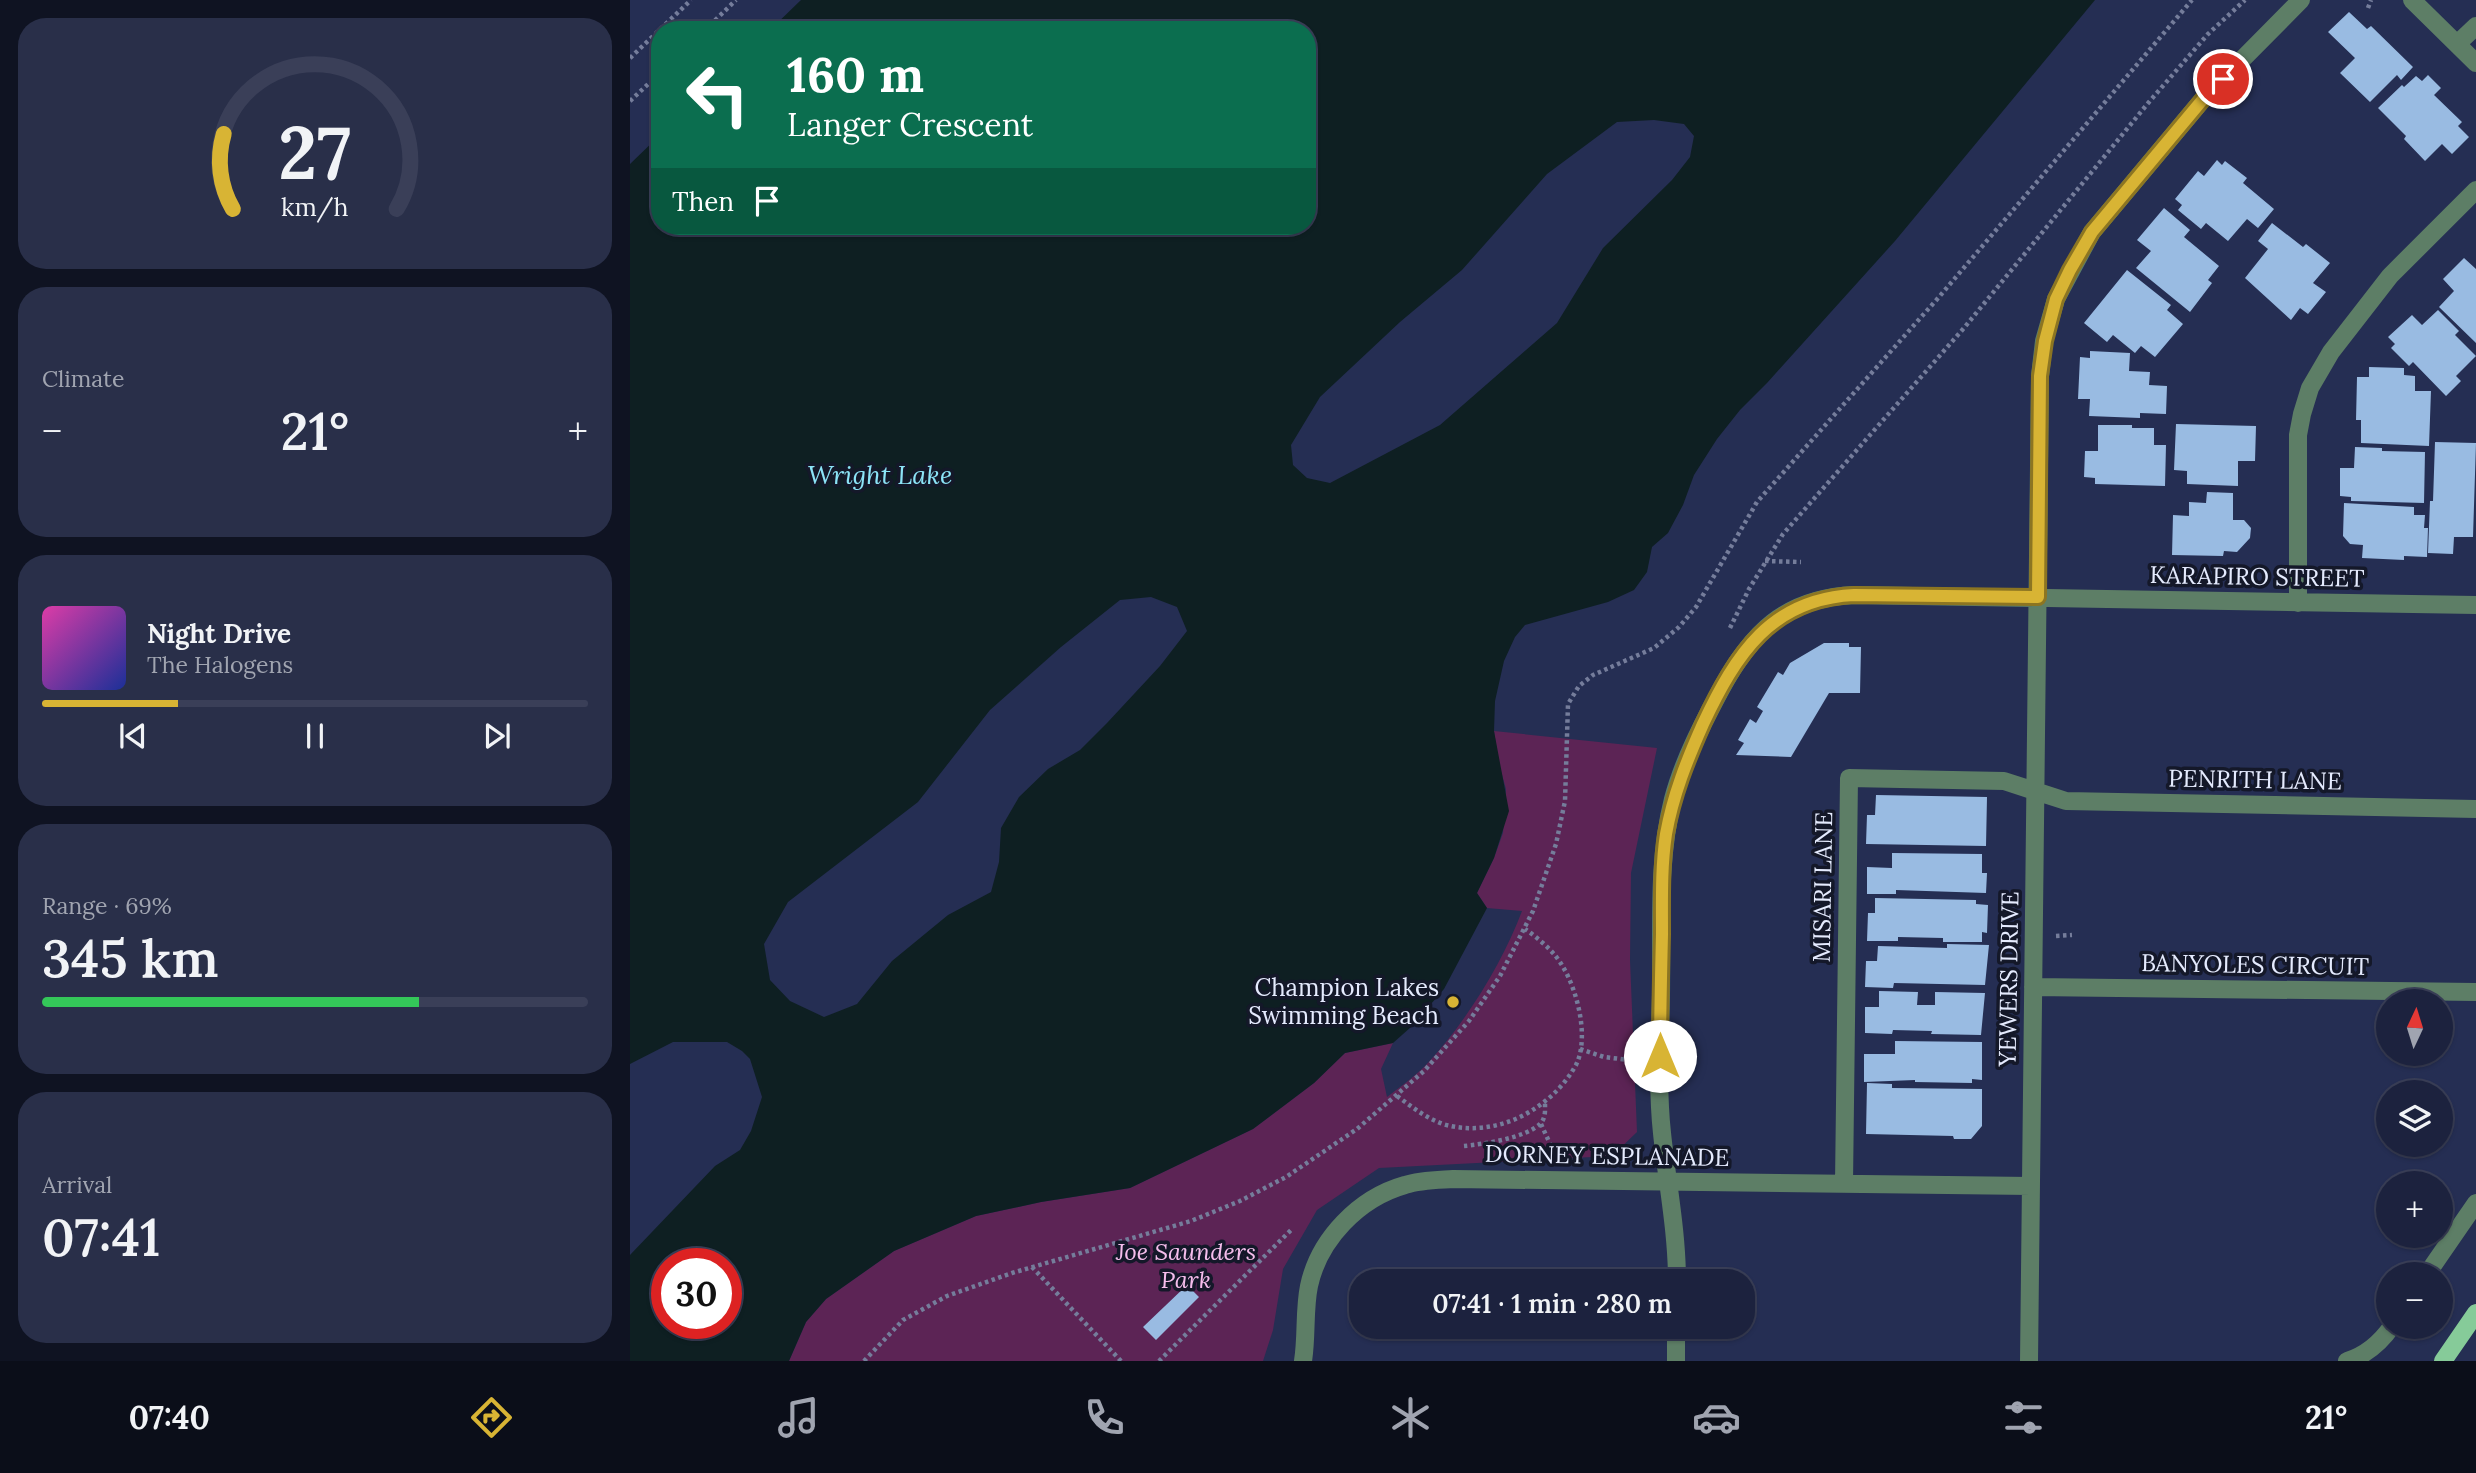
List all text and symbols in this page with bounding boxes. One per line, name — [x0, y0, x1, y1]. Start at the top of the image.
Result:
text: 160 m — [787, 43, 924, 105]
icon: left — [672, 49, 763, 140]
pin — [2193, 49, 2253, 109]
icon: arrive — [2204, 60, 2242, 98]
text: Langer Crescent — [787, 104, 1033, 145]
text: 27 — [279, 107, 351, 200]
icon: arrive — [748, 182, 786, 220]
text: Then — [672, 185, 734, 218]
text: km/h — [281, 191, 349, 223]
text: Climate — [42, 364, 124, 393]
text: 21° — [281, 398, 349, 464]
text: − — [42, 407, 62, 455]
text: + — [568, 407, 588, 455]
water label: Wright Lake — [808, 458, 952, 491]
street label: KARAPIRO STREET — [2149, 559, 2365, 594]
text: Night Drive — [147, 617, 291, 650]
text: The Halogens — [147, 650, 293, 679]
icon: previous — [114, 717, 152, 755]
icon: pause — [296, 717, 334, 755]
icon: next — [478, 717, 516, 755]
street label: PENRITH LANE — [2168, 762, 2342, 797]
street label: MISARI LANE — [1806, 811, 1839, 963]
text: Range · 69% — [42, 891, 172, 920]
street label: YEWERS DRIVE — [1991, 891, 2026, 1068]
text: 345 km — [42, 925, 219, 991]
street label: BANYOLES CIRCUIT — [2141, 947, 2369, 982]
place label: Champion Lakes Swimming Beach — [1248, 972, 1439, 1031]
north arrow — [2376, 989, 2454, 1066]
map controls — [2376, 989, 2453, 1339]
marker: Champion Lakes Swimming Beach — [1445, 994, 1461, 1010]
position arrow — [1623, 1019, 1697, 1093]
button: layers — [2376, 1080, 2453, 1157]
street label: DORNEY ESPLANADE — [1484, 1138, 1730, 1173]
text: Arrival — [42, 1170, 112, 1199]
button: + — [2376, 1171, 2453, 1248]
text: 07:41 — [42, 1204, 160, 1270]
park label: Joe Saunders Park — [1115, 1236, 1256, 1295]
speed limit sign: 30 — [651, 1248, 742, 1339]
button: − — [2376, 1262, 2453, 1339]
text: 07:41 · 1 min · 280 m — [1432, 1287, 1672, 1320]
icon: directions — [467, 1393, 516, 1442]
icon: music — [774, 1393, 823, 1442]
icon: phone — [1080, 1393, 1129, 1442]
icon: climate — [1386, 1393, 1435, 1442]
icon: car — [1692, 1393, 1741, 1442]
icon: filters — [1999, 1393, 2048, 1442]
text: 07:40 — [129, 1397, 210, 1438]
text: 21° — [2305, 1397, 2347, 1438]

